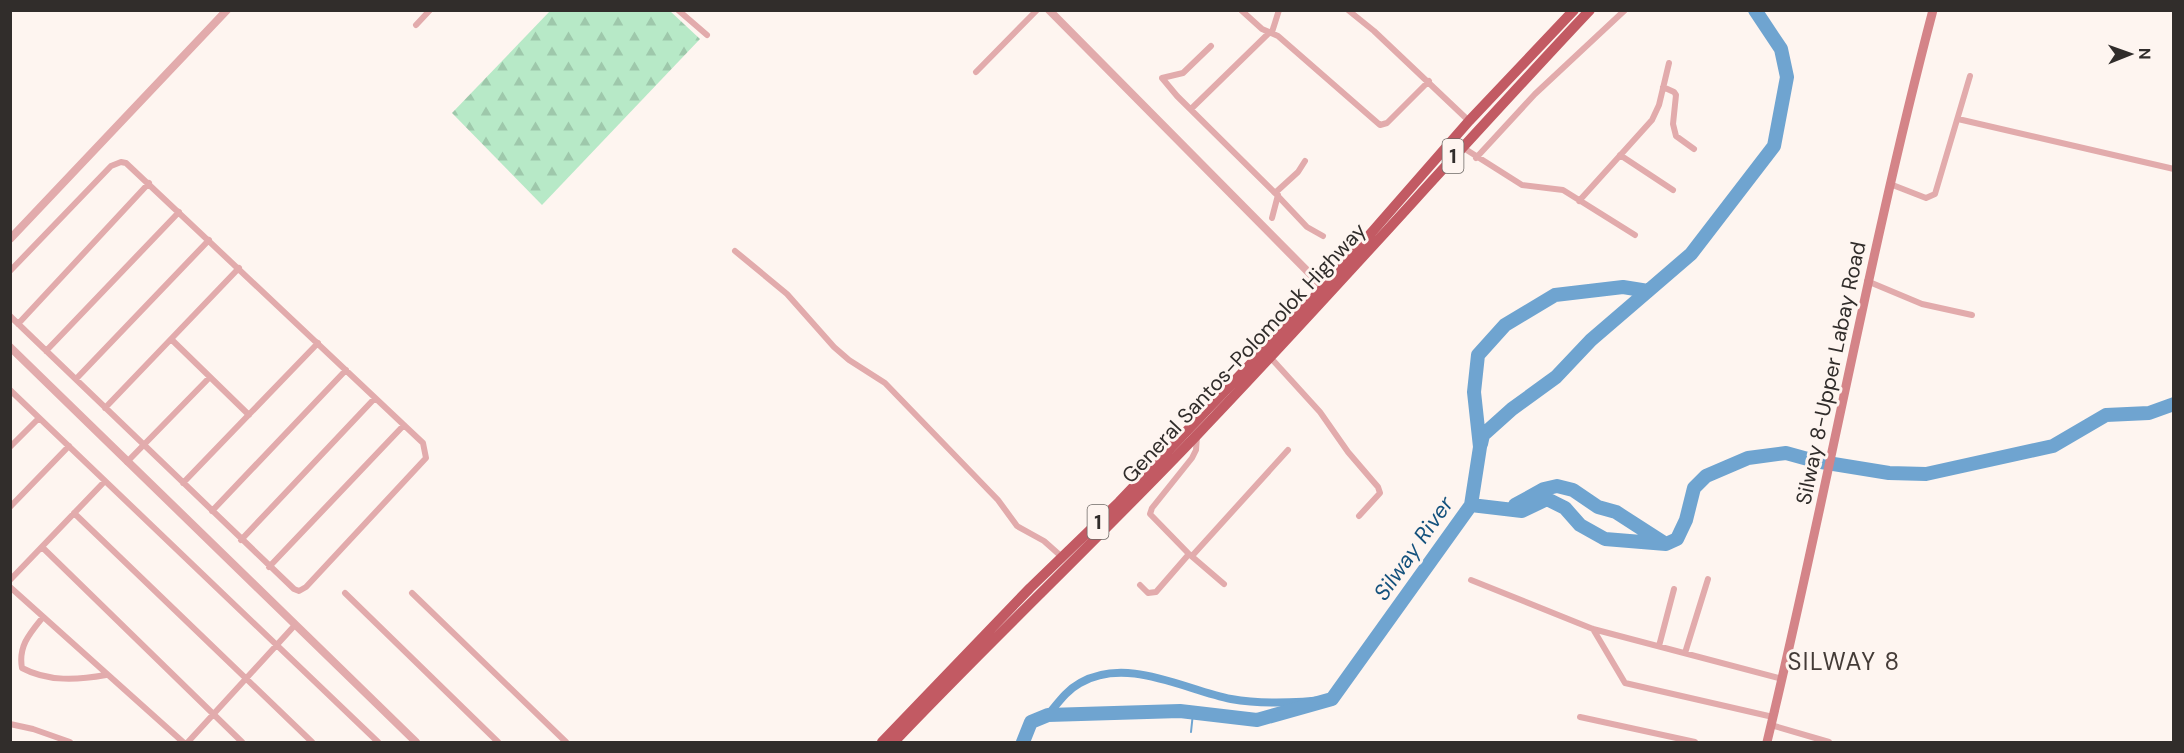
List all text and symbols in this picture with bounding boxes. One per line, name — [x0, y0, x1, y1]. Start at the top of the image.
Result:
north arrow — [2100, 24, 2160, 84]
text: N — [2134, 48, 2155, 60]
road number: 1 — [1442, 139, 1464, 173]
street label: General Santos-Polomolok Highway — [1116, 217, 1373, 489]
street label: Silway 8-Upper Labay Road — [1789, 239, 1873, 507]
water label: Silway River — [1367, 490, 1460, 606]
road number: 1 — [1088, 505, 1108, 539]
district label: SILWAY 8 — [1787, 646, 1901, 677]

